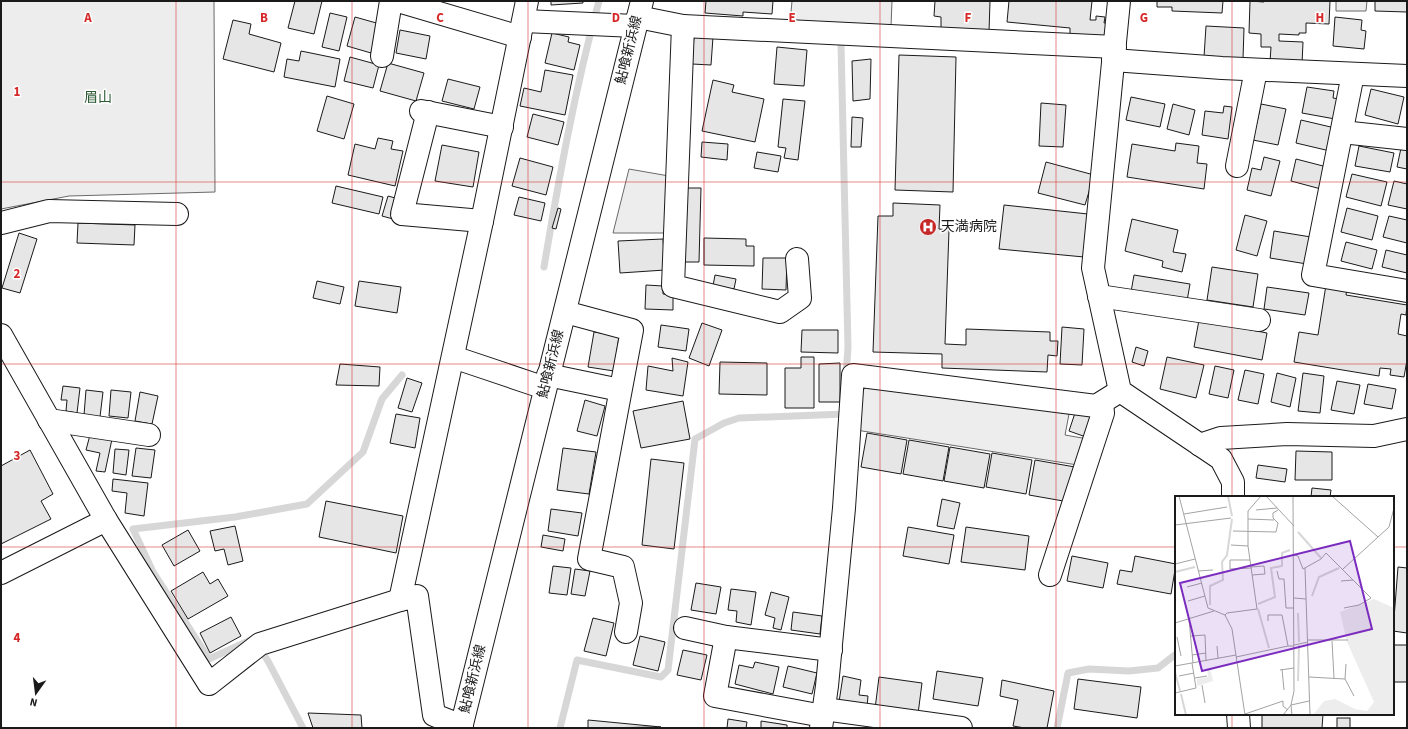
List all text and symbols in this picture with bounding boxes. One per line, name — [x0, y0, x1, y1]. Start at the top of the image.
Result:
text: A — [83, 9, 92, 27]
text: B — [260, 9, 268, 27]
text: C — [436, 9, 444, 27]
text: D — [612, 9, 620, 27]
text: E — [788, 9, 796, 27]
text: F — [965, 9, 972, 27]
text: G — [1140, 9, 1148, 27]
text: H — [1316, 9, 1324, 27]
street label: 鮎喰新浜線 — [611, 14, 647, 86]
text: 1 — [14, 83, 21, 101]
park label: 眉山 — [84, 88, 112, 108]
hospital icon: 天満病院 — [918, 217, 938, 237]
place label: 天満病院 — [941, 217, 997, 237]
text: 2 — [14, 265, 21, 283]
street label: 鮎喰新浜線 — [533, 328, 569, 400]
text: 3 — [14, 447, 21, 465]
inset map — [1175, 496, 1394, 715]
text: 4 — [14, 629, 21, 647]
street label: 鮎喰新浜線 — [455, 643, 491, 715]
north arrow — [16, 673, 56, 713]
text: N — [28, 694, 39, 710]

